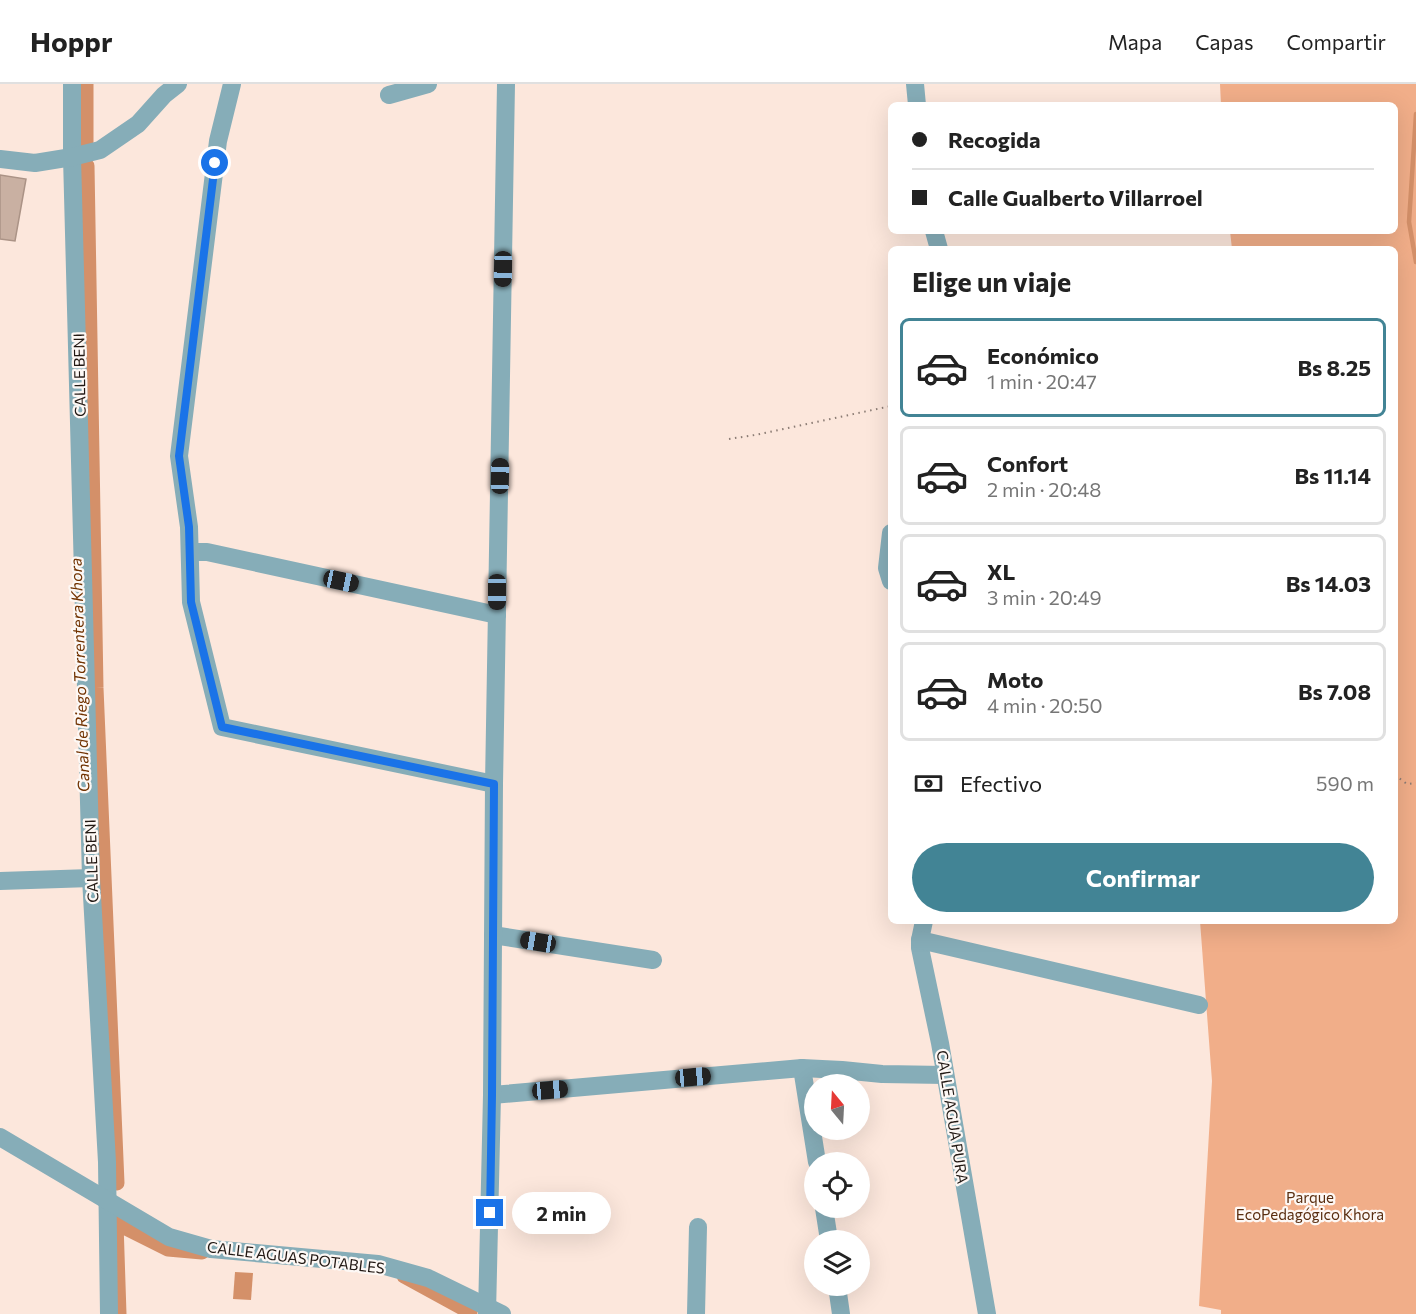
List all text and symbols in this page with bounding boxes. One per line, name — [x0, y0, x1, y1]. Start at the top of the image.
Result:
text: Hoppr — [30, 24, 112, 58]
text: Mapa — [1108, 29, 1162, 54]
text: Capas — [1195, 29, 1254, 54]
text: Compartir — [1287, 29, 1386, 54]
text: Recogida — [948, 126, 1040, 153]
route start — [201, 149, 228, 176]
text: Calle Gualberto Villarroel — [948, 184, 1203, 211]
car — [494, 251, 512, 287]
text: Elige un viaje — [912, 265, 1071, 298]
street label: CALLE BENI — [69, 333, 89, 417]
icon: car — [915, 341, 969, 395]
text: Económico — [987, 342, 1099, 369]
text: Bs 8.25 — [1298, 354, 1371, 381]
text: 1 min · 20:47 — [987, 369, 1097, 393]
icon: car — [915, 449, 969, 503]
text: Confort — [987, 450, 1068, 477]
car — [491, 458, 509, 494]
text: Bs 11.14 — [1294, 462, 1371, 489]
text: 2 min · 20:48 — [987, 477, 1101, 501]
icon: car — [915, 557, 969, 611]
water label: Canal de Riego Torrentera Khora — [65, 558, 93, 792]
text: XL — [987, 558, 1015, 585]
car — [322, 568, 360, 594]
text: Bs 14.03 — [1286, 570, 1371, 597]
car — [488, 574, 506, 610]
text: 3 min · 20:49 — [987, 585, 1102, 609]
icon: car — [915, 665, 969, 719]
text: Moto — [987, 666, 1043, 693]
text: Bs 7.08 — [1298, 678, 1371, 705]
text: 4 min · 20:50 — [987, 693, 1103, 717]
icon: cash — [912, 767, 945, 800]
text: Efectivo — [960, 770, 1042, 797]
text: 590 m — [1316, 771, 1374, 795]
street label: CALLE BENI — [81, 819, 101, 903]
button: Confirmar — [912, 843, 1374, 912]
car — [519, 930, 557, 954]
street label: CALLE AGUA PURA — [934, 1049, 972, 1185]
car — [674, 1066, 712, 1088]
north arrow — [804, 1074, 870, 1140]
map controls — [804, 1074, 870, 1296]
car — [531, 1079, 569, 1101]
button: locate — [804, 1152, 870, 1218]
park label: Parque EcoPedagógico Khora — [1236, 1188, 1384, 1223]
callout: 2 min — [511, 1192, 610, 1234]
route end — [476, 1199, 503, 1226]
text: 2 min — [537, 1201, 586, 1225]
button: layers — [804, 1230, 870, 1296]
street label: CALLE AGUAS POTABLES — [206, 1237, 386, 1277]

